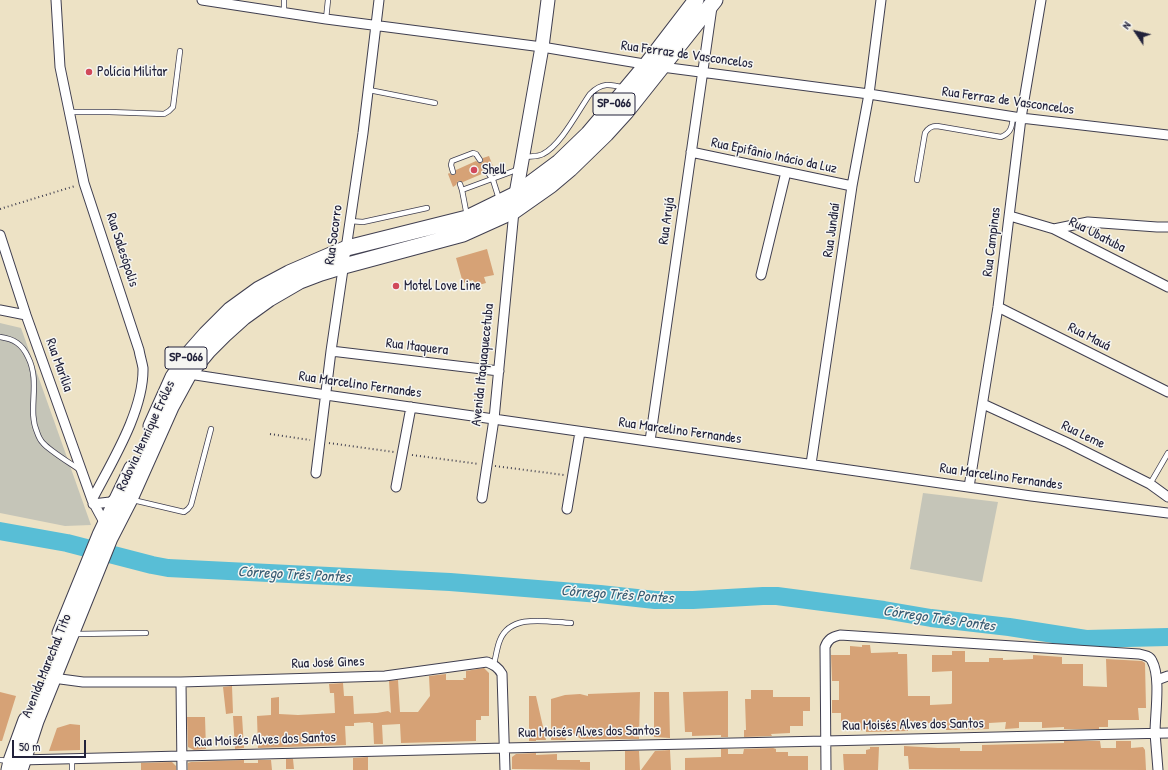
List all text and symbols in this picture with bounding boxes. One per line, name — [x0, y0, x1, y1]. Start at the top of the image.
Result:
north arrow — [1116, 12, 1156, 52]
text: N — [1119, 19, 1134, 32]
street label: Rua Ferraz de Vasconcelos — [620, 37, 754, 73]
place label: Polícia Militar — [97, 64, 168, 80]
marker: Polícia Militar — [84, 67, 94, 77]
street label: Rua Ferraz de Vasconcelos — [941, 83, 1075, 119]
road number: SP-066 — [593, 93, 635, 115]
street label: Rua Epifânio Inácio da Luz — [709, 134, 839, 178]
place label: Shell — [482, 162, 506, 178]
marker: Shell — [469, 165, 479, 175]
street label: Rua Arujá — [655, 196, 679, 246]
street label: Rua Jundiaí — [820, 202, 844, 258]
street label: Rua Socorro — [321, 204, 347, 266]
street label: Rua Campinas — [979, 206, 1005, 278]
street label: Rua Salesópolis — [102, 211, 142, 289]
street label: Rua Ubatuba — [1066, 214, 1128, 256]
place label: Motel Love Line — [404, 278, 481, 294]
marker: Motel Love Line — [391, 281, 401, 291]
street label: Avenida Itaquaquecetuba — [468, 303, 498, 427]
street label: Rua Mauá — [1065, 319, 1113, 355]
street label: Rua Itaquera — [385, 335, 449, 359]
street label: Rua Marília — [42, 336, 76, 394]
road number: SP-066 — [165, 347, 207, 369]
street label: Rua Marcelino Fernandes — [298, 368, 422, 402]
street label: Rodovia Henrique Eróles — [113, 378, 179, 494]
street label: Rua Marcelino Fernandes — [618, 414, 742, 448]
street label: Rua Leme — [1058, 417, 1108, 453]
street label: Rua Marcelino Fernandes — [939, 460, 1063, 494]
water label: Córrego Três Pontes — [237, 563, 351, 587]
water label: Córrego Três Pontes — [560, 582, 674, 608]
water label: Córrego Três Pontes — [882, 602, 996, 636]
street label: Avenida Marechal Tito — [19, 612, 75, 720]
street label: Rua José Gines — [291, 653, 365, 673]
street label: Rua Moisés Alves dos Santos — [842, 715, 984, 735]
street label: Rua Moisés Alves dos Santos — [518, 722, 660, 742]
street label: Rua Moisés Alves dos Santos — [194, 729, 336, 751]
scale bar — [14, 732, 88, 758]
text: 50 m — [19, 738, 40, 755]

